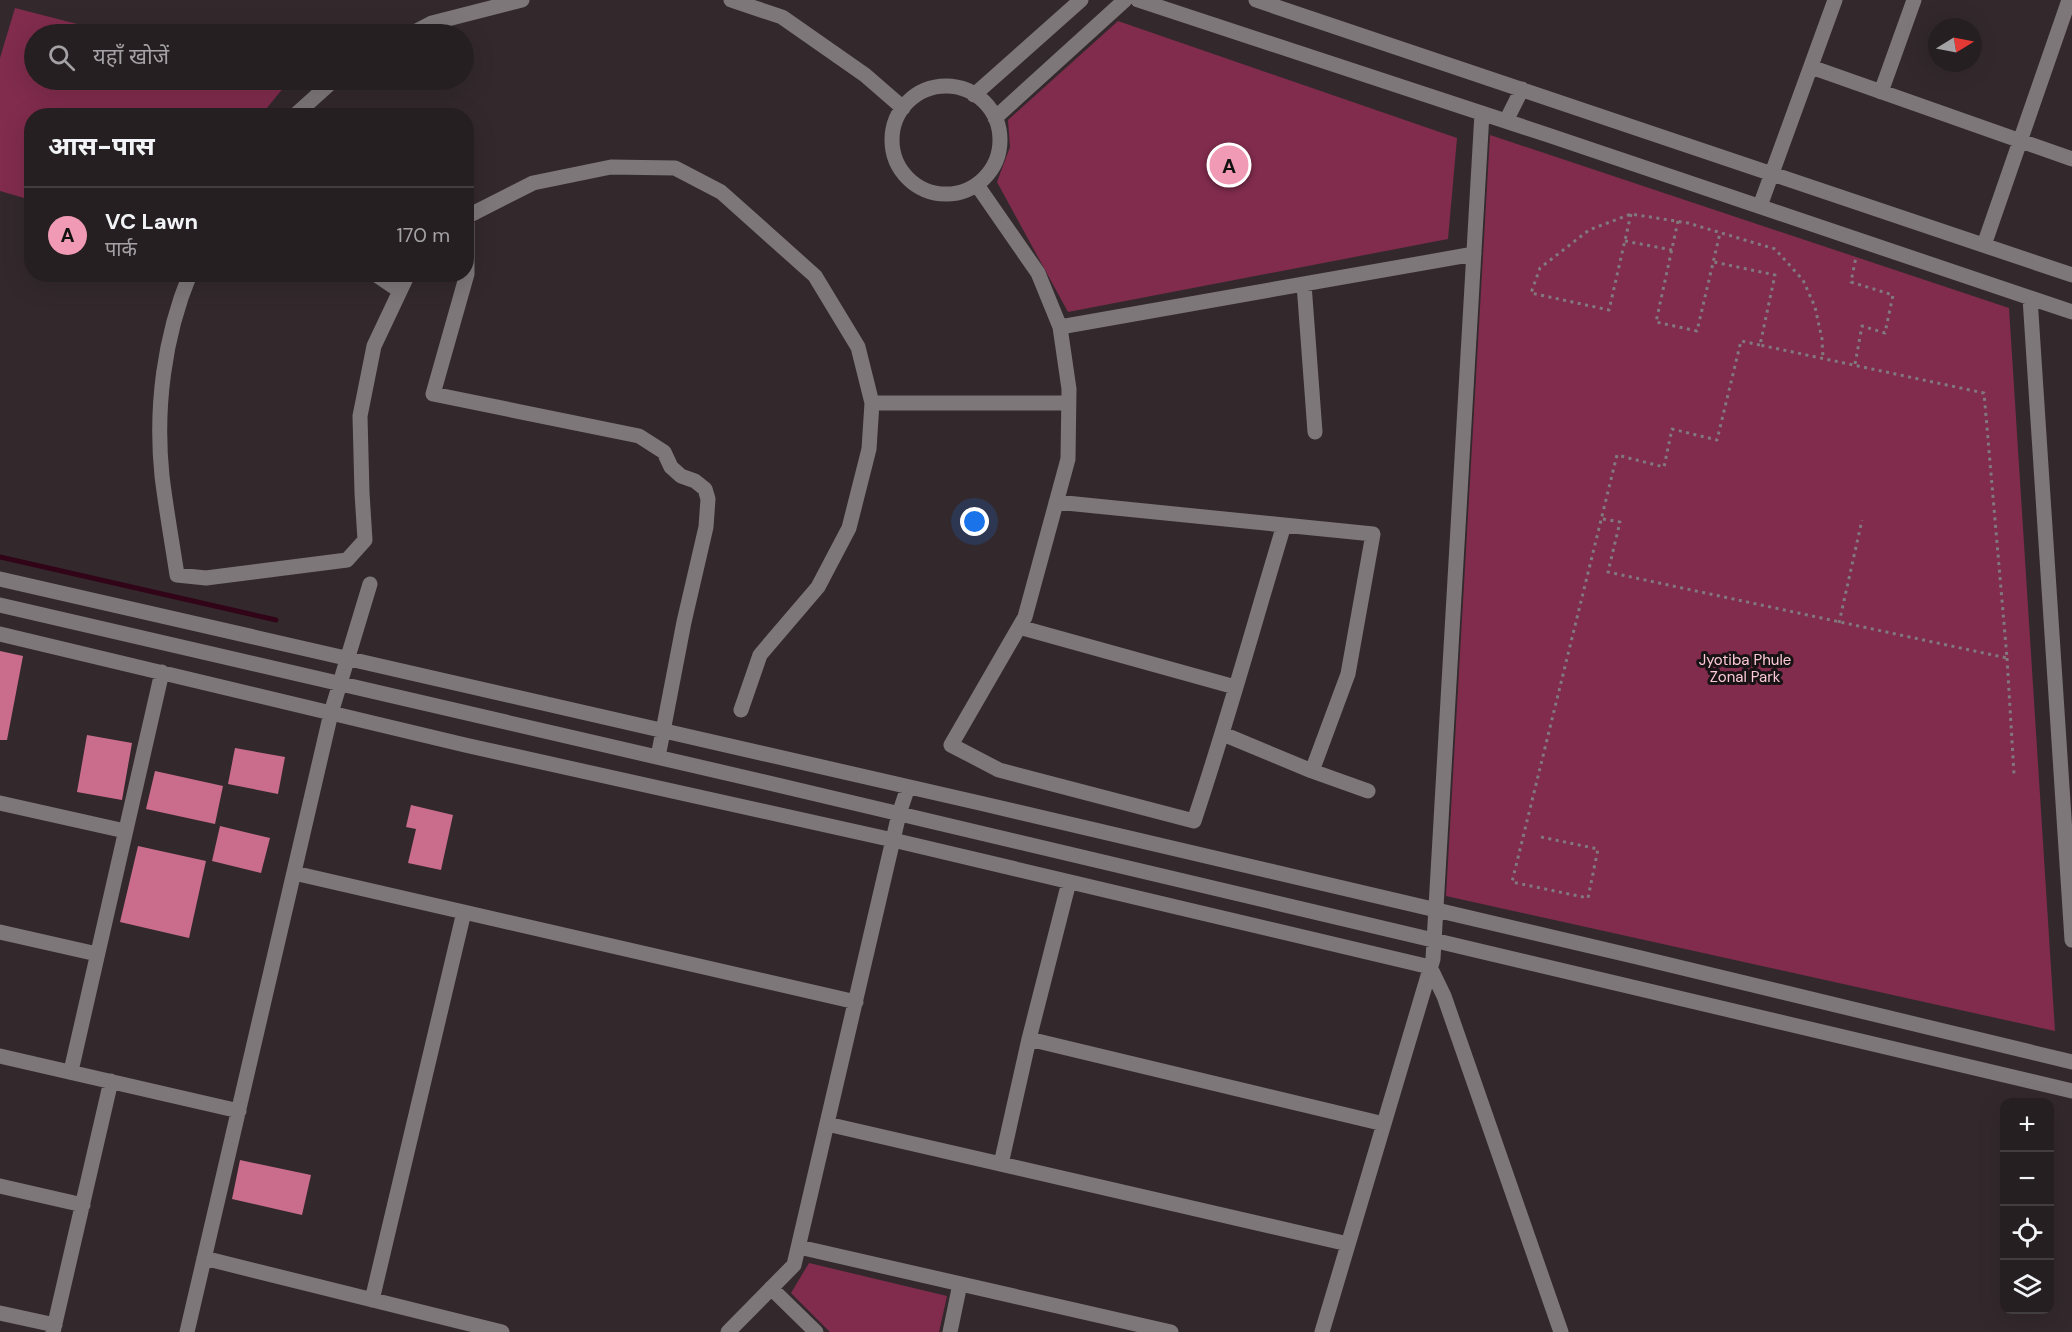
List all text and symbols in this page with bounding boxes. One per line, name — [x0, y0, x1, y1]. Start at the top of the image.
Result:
north arrow — [1928, 18, 1982, 72]
search box — [24, 24, 474, 90]
icon: search — [45, 41, 78, 74]
text: यहाँ खोजें — [93, 42, 169, 71]
text: आस-पास — [48, 129, 155, 163]
pin: A — [1210, 142, 1248, 188]
text: VC Lawn — [105, 207, 198, 236]
text: A — [60, 222, 75, 248]
text: 170 m — [397, 222, 450, 248]
text: पार्क — [105, 236, 137, 262]
your location — [960, 507, 989, 536]
park label: Jyotiba Phule Zonal Park — [1699, 650, 1791, 687]
map controls — [2000, 1098, 2054, 1314]
button: + — [2000, 1098, 2054, 1152]
button: − — [2000, 1152, 2054, 1206]
button: locate — [2000, 1206, 2054, 1260]
button: layers — [2000, 1260, 2054, 1314]

